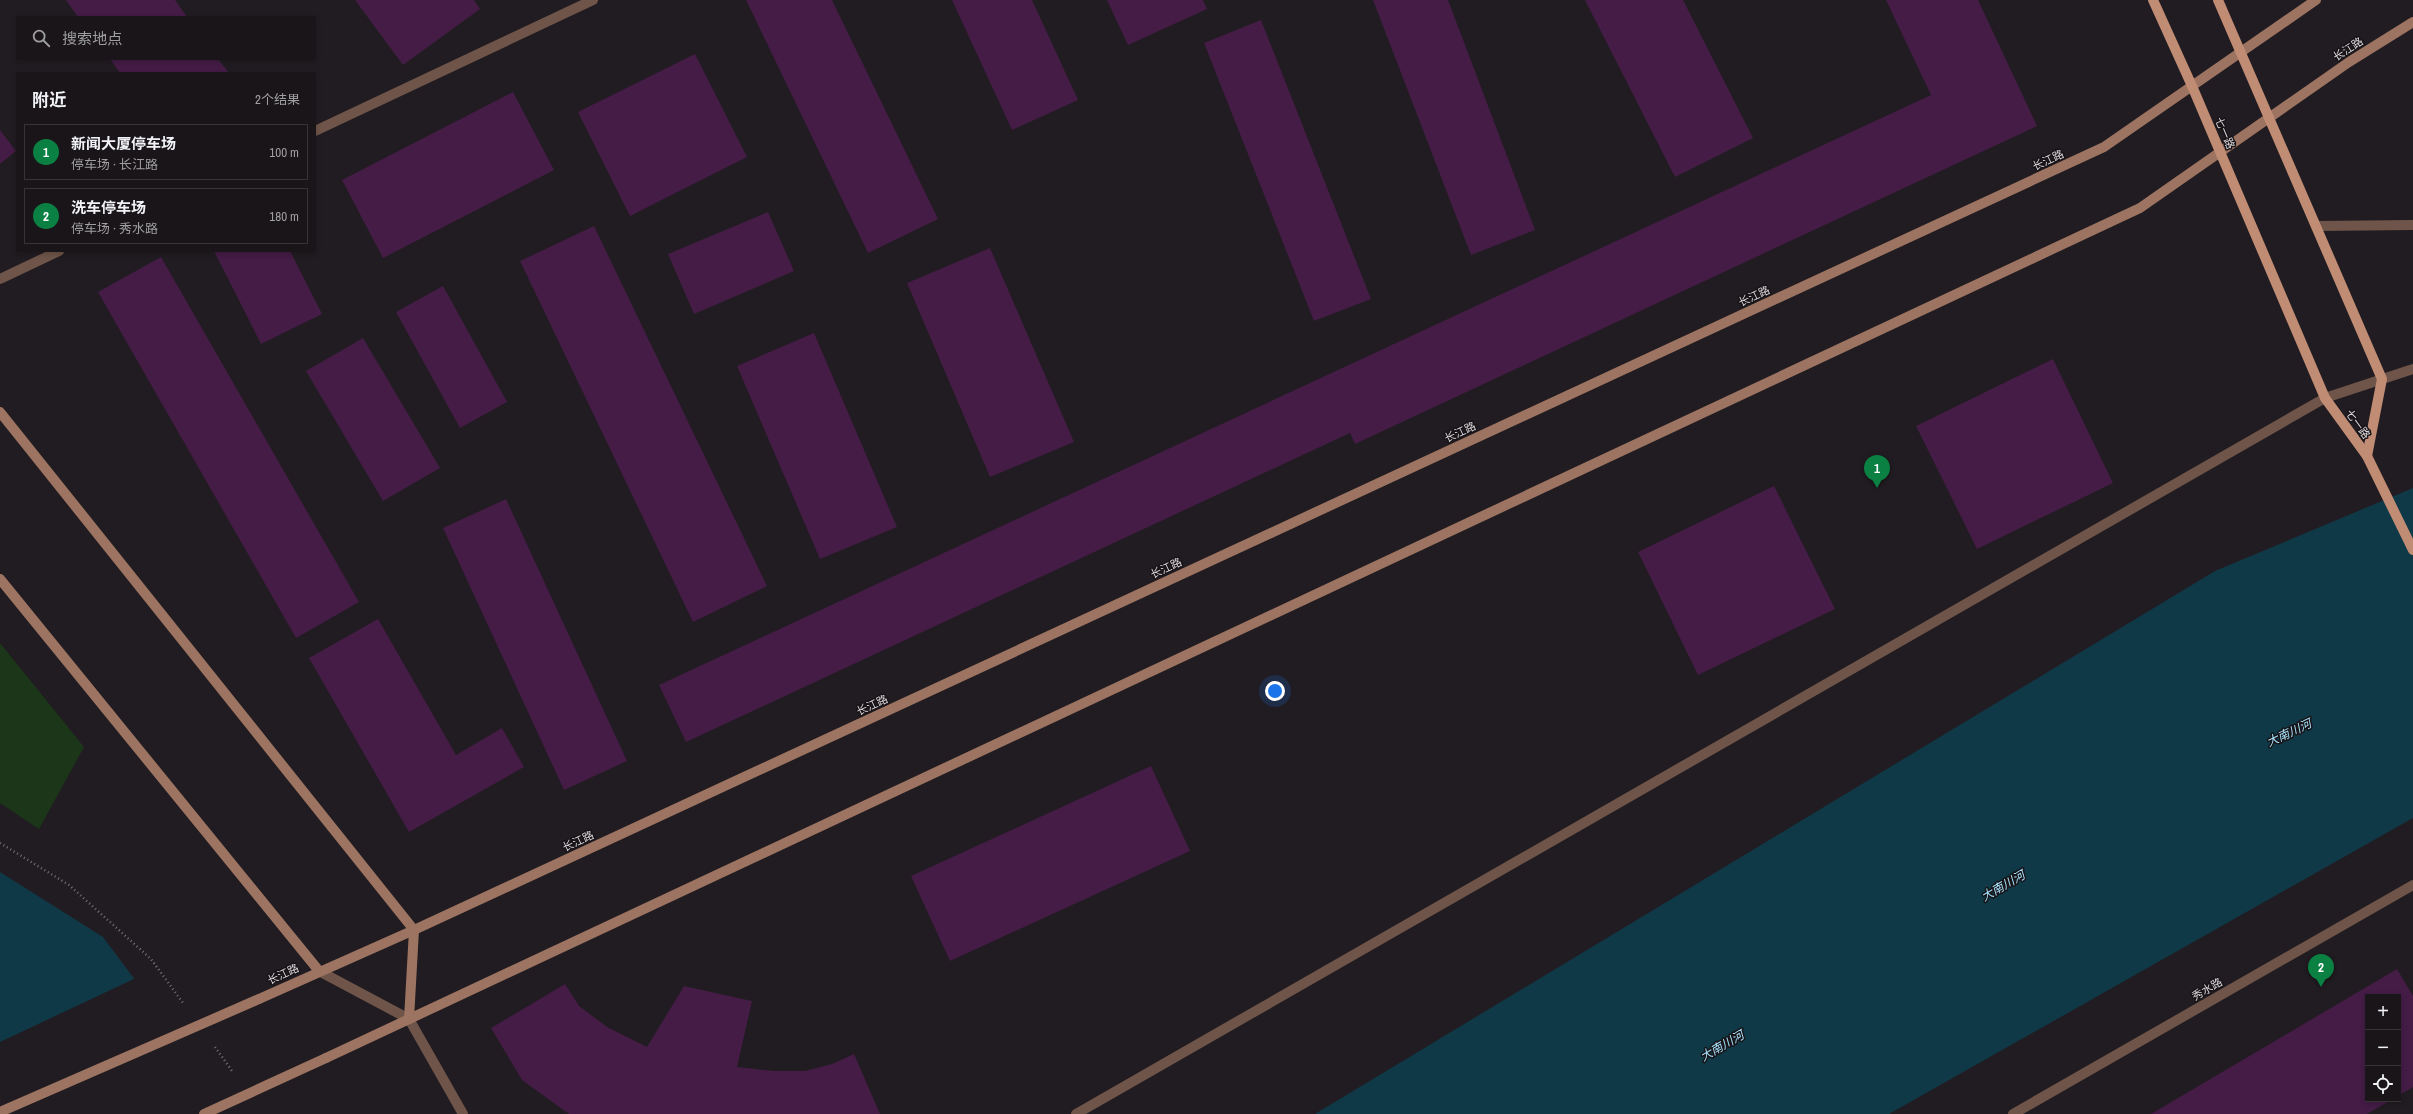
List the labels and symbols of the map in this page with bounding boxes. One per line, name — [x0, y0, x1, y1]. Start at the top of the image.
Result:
street label: 长江路 — [2330, 34, 2366, 64]
street label: 七一路 — [2212, 115, 2238, 151]
street label: 长江路 — [2030, 147, 2066, 173]
street label: 长江路 — [1736, 283, 1772, 309]
street label: 七一路 — [2343, 407, 2373, 441]
street label: 长江路 — [1442, 419, 1478, 445]
pin: 1 — [1864, 455, 1890, 488]
street label: 长江路 — [1148, 555, 1184, 581]
your location — [1265, 681, 1285, 701]
street label: 长江路 — [854, 692, 890, 718]
water label: 大南川河 — [2264, 715, 2316, 750]
street label: 长江路 — [560, 828, 596, 854]
water label: 大南川河 — [1978, 866, 2030, 905]
pin: 2 — [2308, 954, 2334, 987]
street label: 长江路 — [265, 961, 301, 987]
street label: 秀水路 — [2189, 975, 2225, 1003]
water label: 大南川河 — [1697, 1026, 1749, 1065]

